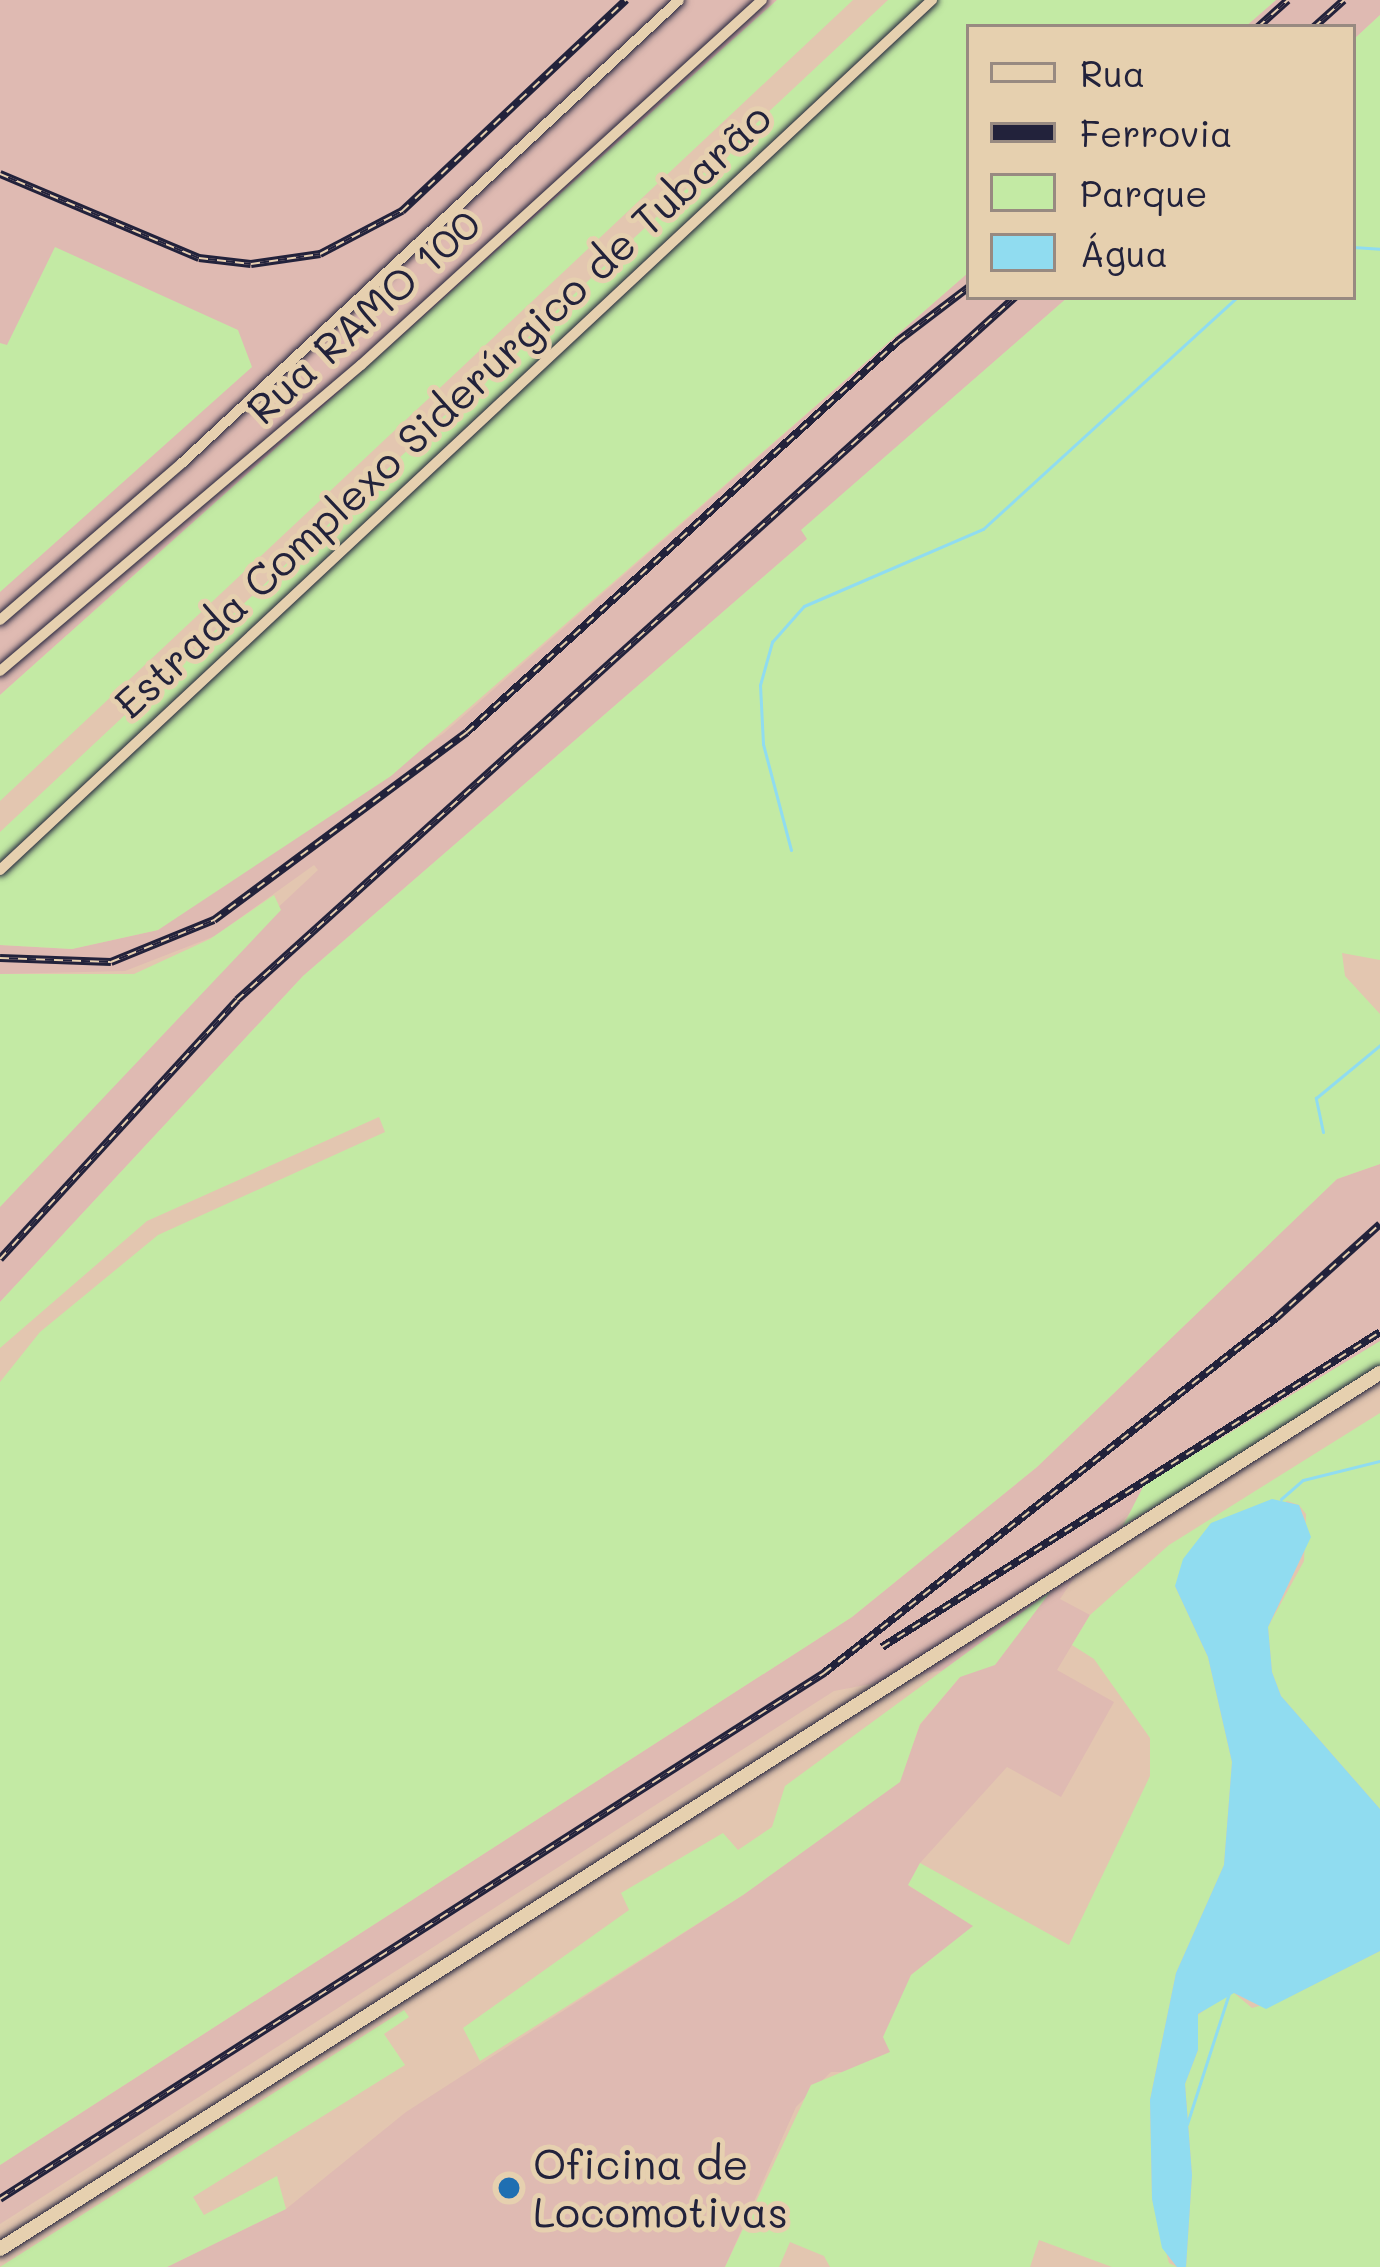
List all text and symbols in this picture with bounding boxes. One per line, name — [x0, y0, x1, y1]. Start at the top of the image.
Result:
legend — [966, 24, 1356, 300]
text: Rua — [1080, 49, 1145, 96]
street label: Estrada Complexo Siderúrgico de Tubarão — [103, 92, 781, 728]
text: Ferrovia — [1080, 109, 1232, 156]
text: Parque — [1080, 169, 1208, 216]
street label: Rua RAMO 100 — [236, 198, 490, 434]
text: Água — [1080, 229, 1168, 276]
place label: Oficina de Locomotivas — [533, 2139, 788, 2238]
marker: Oficina de Locomotivas — [496, 2175, 522, 2201]

